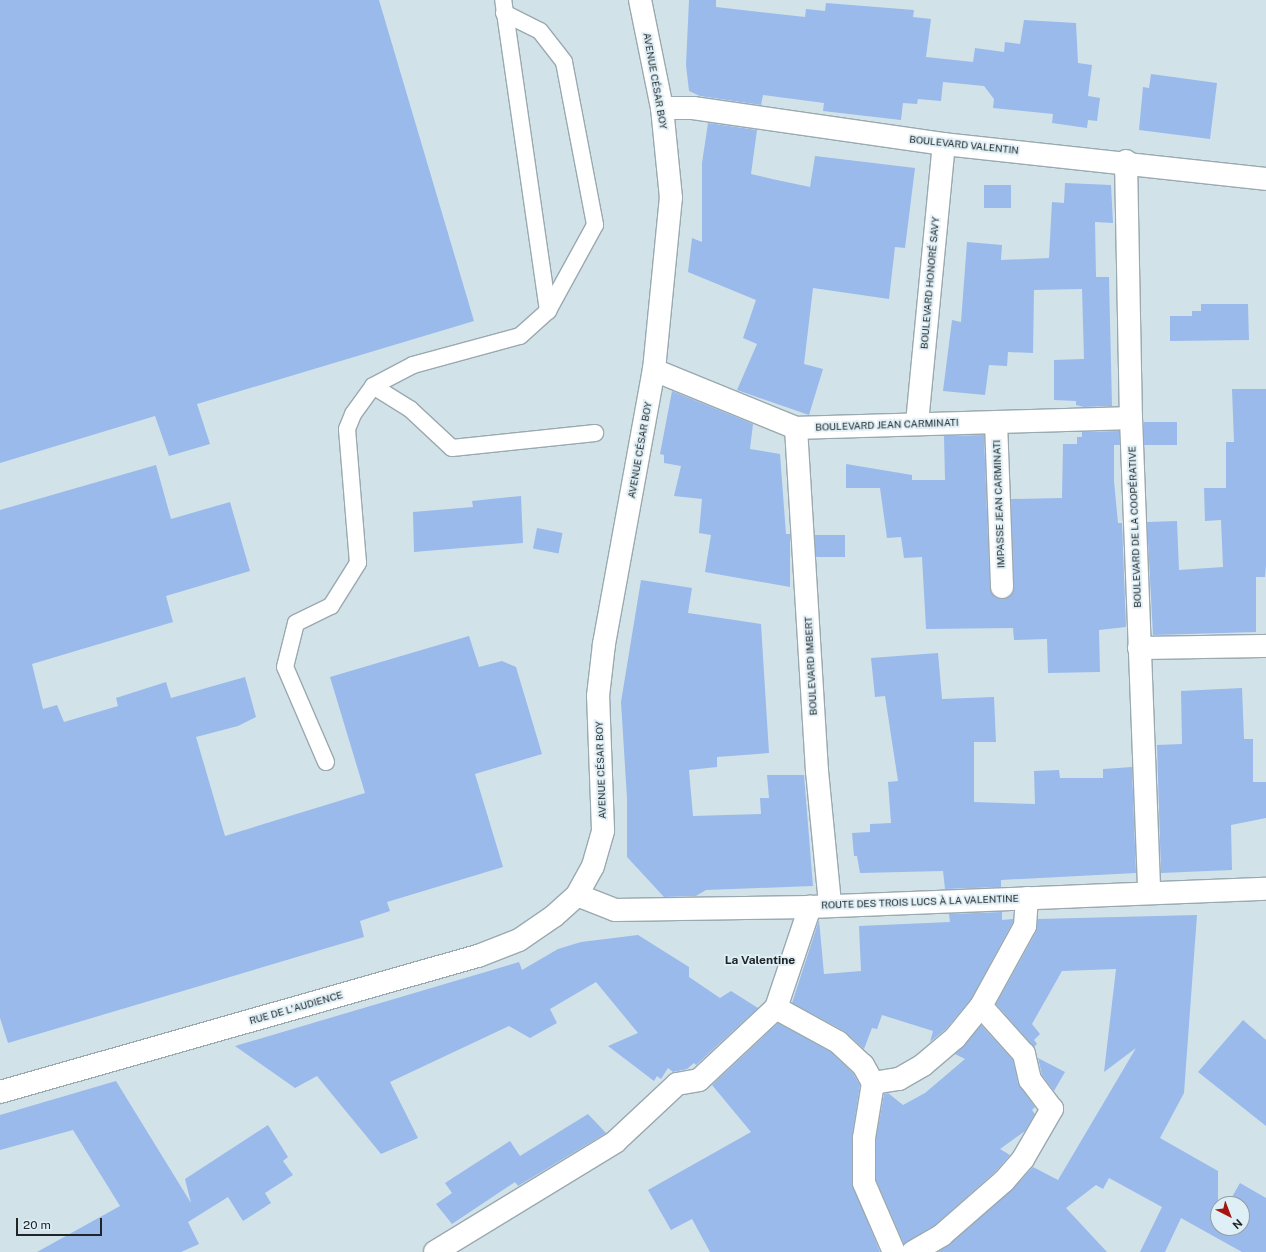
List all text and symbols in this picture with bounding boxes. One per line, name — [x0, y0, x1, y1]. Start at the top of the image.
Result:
street label: AVENUE CÉSAR BOY — [641, 32, 669, 130]
street label: BOULEVARD VALENTIN — [909, 133, 1019, 157]
street label: BOULEVARD HONORÉ SAVY — [918, 216, 942, 350]
street label: AVENUE CÉSAR BOY — [626, 401, 654, 499]
street label: BOULEVARD JEAN CARMINATI — [815, 416, 959, 434]
street label: IMPASSE JEAN CARMINATI — [991, 440, 1007, 568]
street label: BOULEVARD DE LA COOPÉRATIVE — [1126, 446, 1144, 608]
street label: BOULEVARD IMBERT — [802, 616, 820, 716]
street label: AVENUE CÉSAR BOY — [593, 721, 609, 819]
street label: ROUTE DES TROIS LUCS À LA VALENTINE — [821, 893, 1019, 911]
district label: La Valentine — [725, 954, 795, 968]
street label: RUE DE L'AUDIENCE — [248, 989, 344, 1027]
north arrow — [1210, 1196, 1250, 1236]
scale bar — [18, 1210, 104, 1236]
text: N — [1230, 1217, 1245, 1232]
text: 20 m — [23, 1218, 51, 1232]

